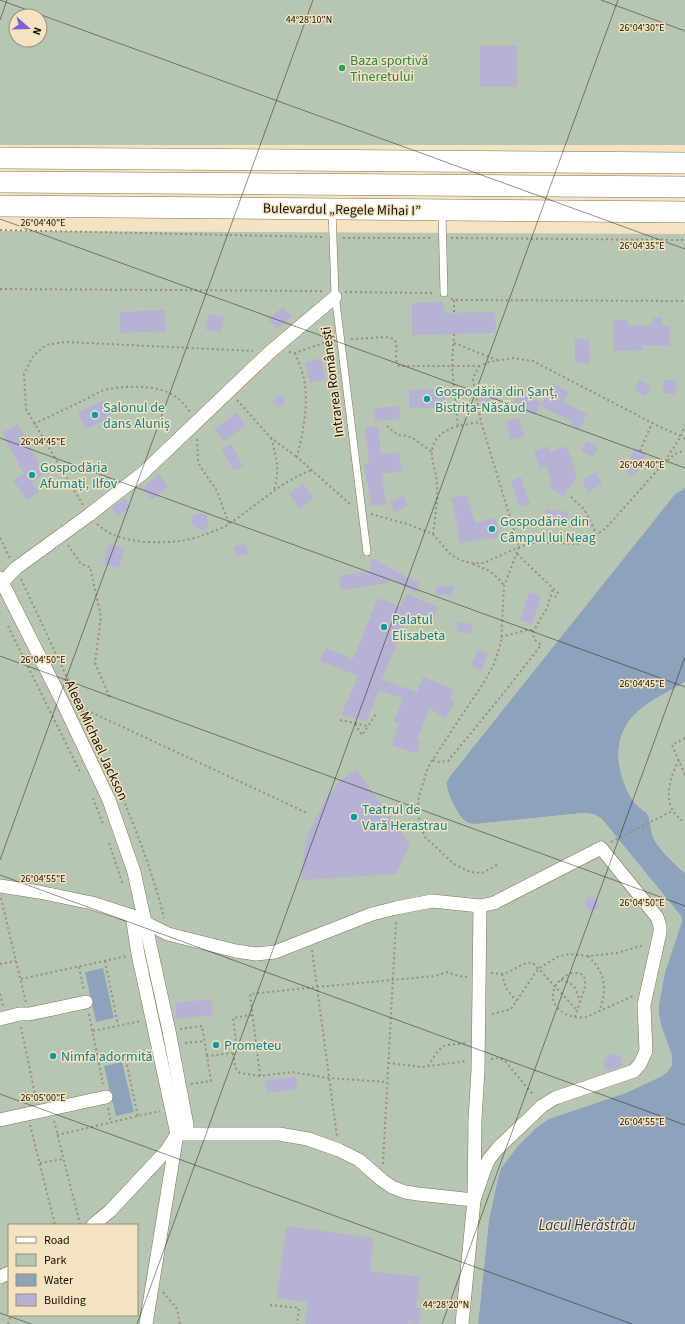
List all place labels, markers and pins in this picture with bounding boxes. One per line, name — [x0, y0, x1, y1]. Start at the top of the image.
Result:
place label: Baza sportivă Tineretului — [350, 51, 428, 87]
marker: Baza sportivă Tineretului — [337, 63, 347, 73]
place label: Gospodăria din Șanț, Bistrița-Năsăud — [435, 382, 558, 418]
marker: Gospodăria din Șanț, Bistrița-Năsăud — [422, 394, 432, 404]
place label: Salonul de dans Aluniș — [103, 398, 170, 434]
marker: Salonul de dans Aluniș — [90, 410, 100, 420]
place label: Gospodăria Afumați, Ilfov — [40, 458, 118, 494]
marker: Gospodăria Afumați, Ilfov — [27, 470, 37, 480]
place label: Gospodărie din Câmpul lui Neag — [500, 512, 596, 548]
marker: Gospodărie din Câmpul lui Neag — [487, 524, 497, 534]
place label: Palatul Elisabeta — [392, 610, 445, 646]
marker: Palatul Elisabeta — [379, 622, 389, 632]
place label: Teatrul de Vară Herastrau — [362, 800, 448, 836]
marker: Teatrul de Vară Herastrau — [349, 812, 359, 822]
place label: Prometeu — [224, 1036, 282, 1056]
marker: Prometeu — [211, 1040, 221, 1050]
place label: Nimfa adormită — [61, 1047, 153, 1067]
marker: Nimfa adormită — [48, 1051, 58, 1061]

